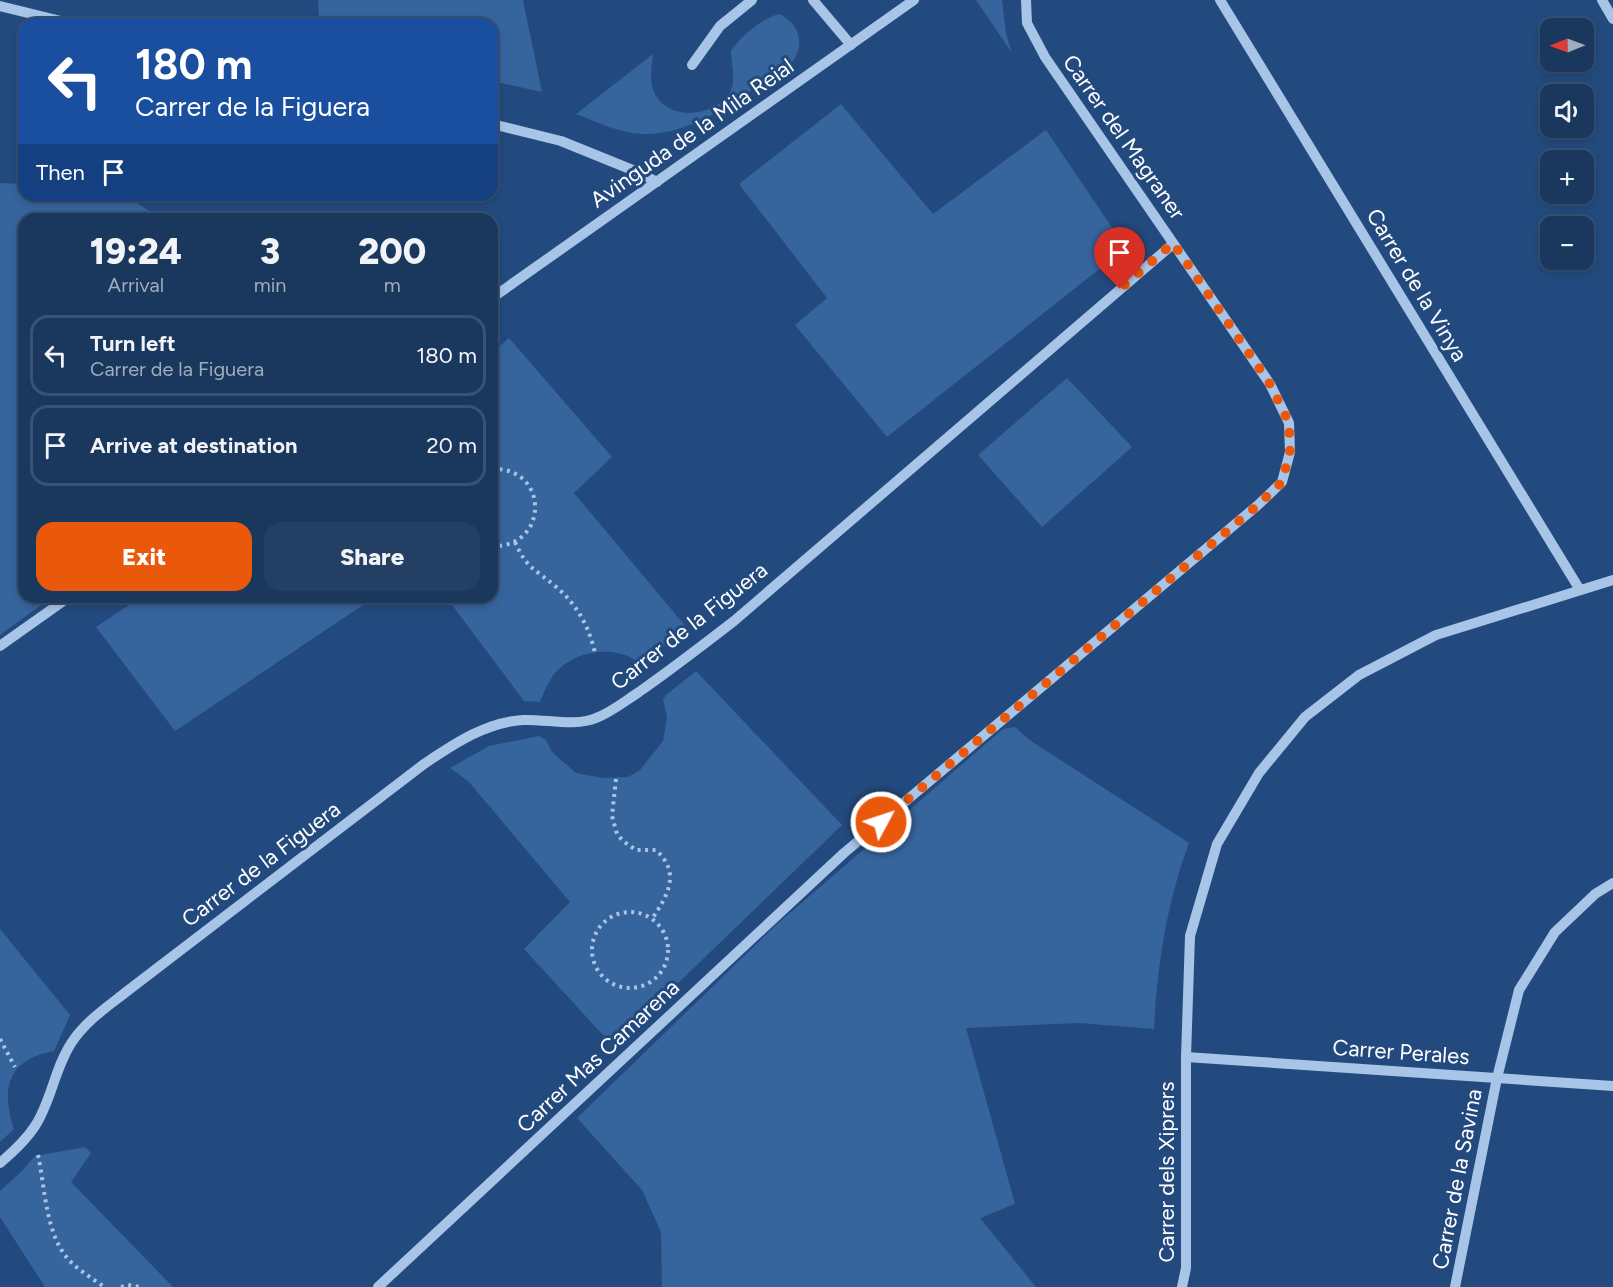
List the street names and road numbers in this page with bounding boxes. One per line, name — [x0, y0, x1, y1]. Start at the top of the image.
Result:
street label: Carrer del Magraner — [1057, 49, 1191, 225]
street label: Avinguda de la Mila Reial — [585, 52, 799, 214]
street label: Carrer de la Vinya — [1361, 204, 1473, 366]
street label: Carrer de la Figuera — [605, 556, 773, 696]
street label: Carrer de la Figuera — [176, 796, 346, 932]
street label: Carrer Mas Camarena — [511, 974, 685, 1138]
street label: Carrer Perales — [1332, 1034, 1470, 1070]
street label: Carrer dels Xiprers — [1153, 1081, 1180, 1263]
street label: Carrer de la Savina — [1426, 1086, 1488, 1272]

